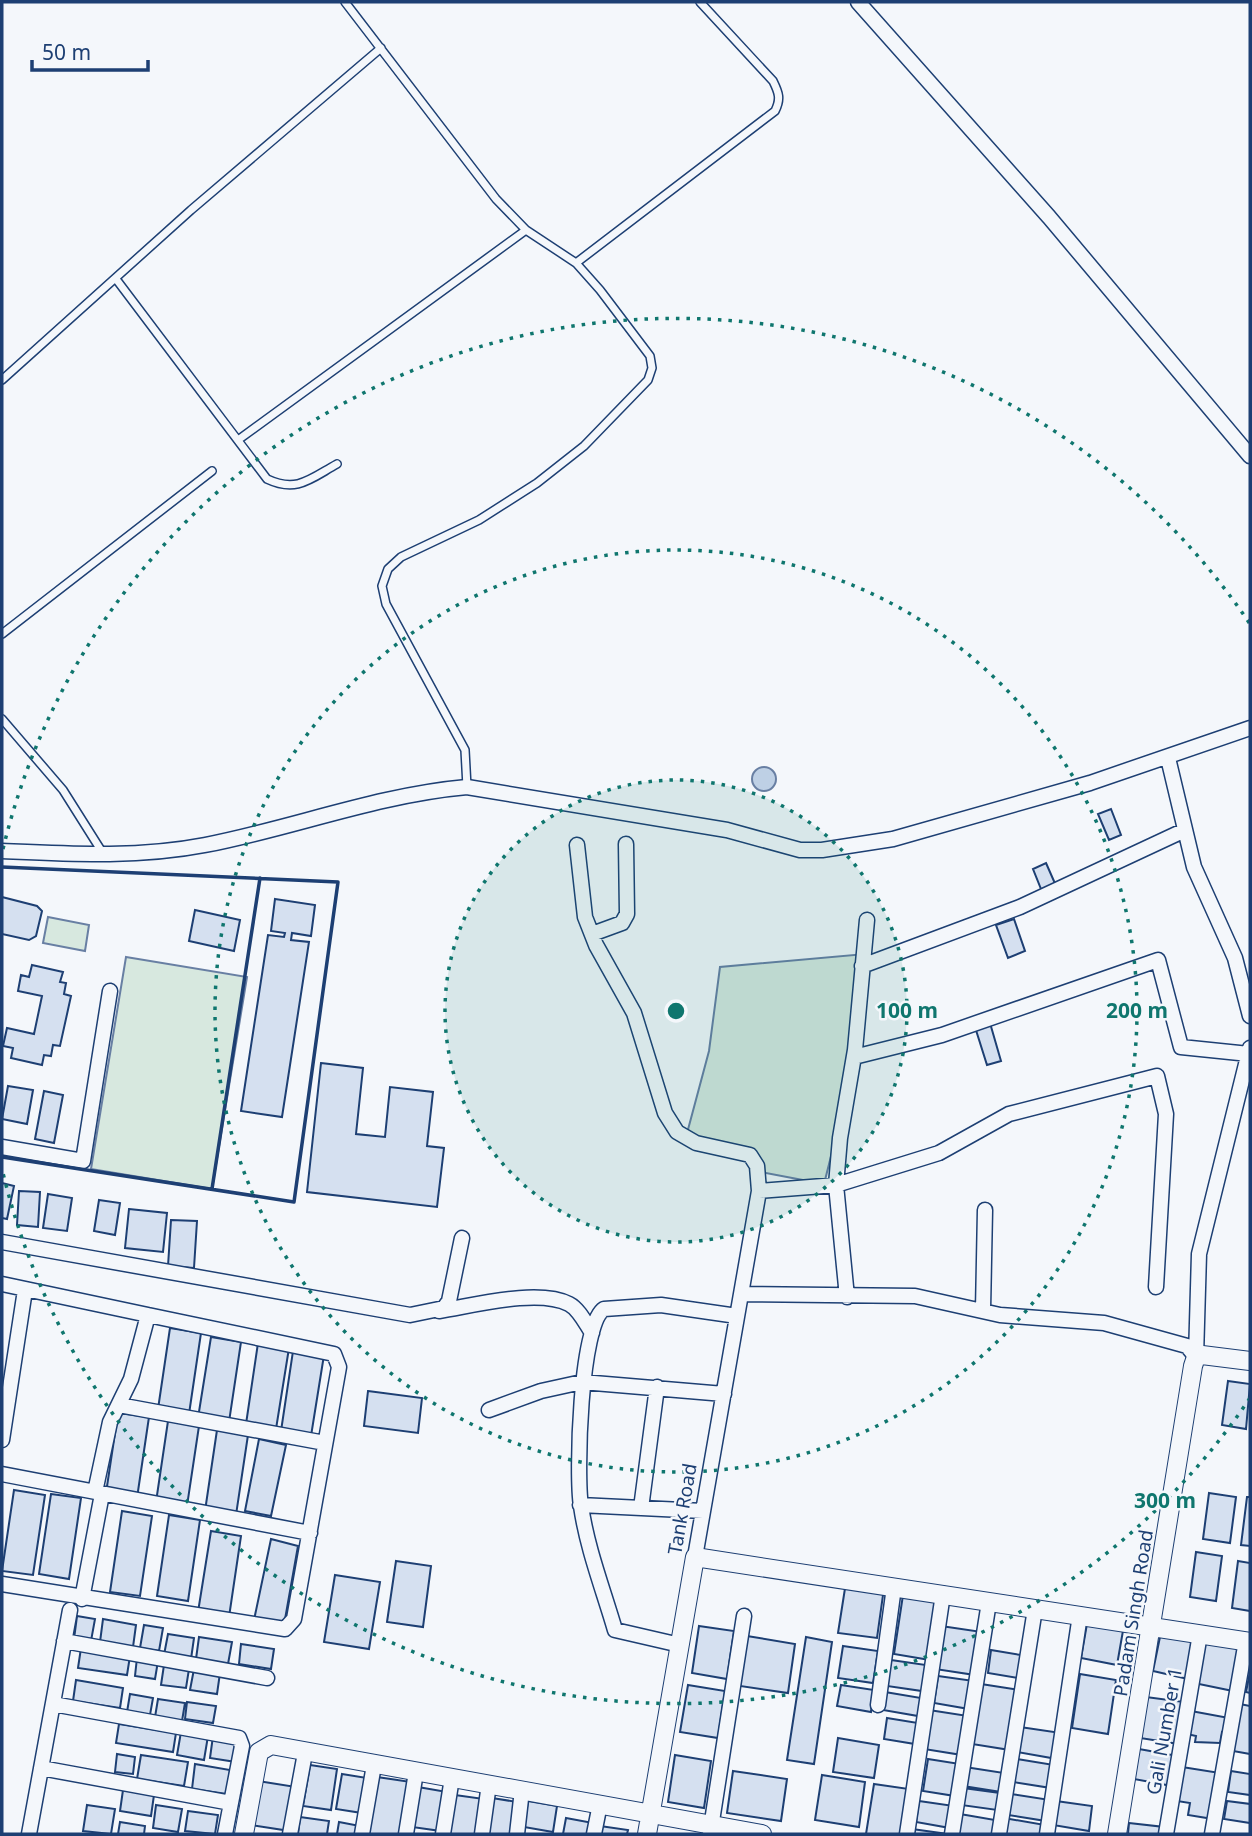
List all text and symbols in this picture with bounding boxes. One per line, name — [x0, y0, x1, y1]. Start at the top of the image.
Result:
scale bar — [32, 28, 147, 72]
text: 50 m — [42, 38, 91, 66]
text: 100 m — [876, 996, 938, 1024]
text: 200 m — [1106, 996, 1168, 1024]
centre of rings — [664, 999, 688, 1023]
street label: Tank Road — [661, 1461, 703, 1557]
text: 300 m — [1134, 1486, 1196, 1514]
street label: Padam Singh Road — [1107, 1528, 1159, 1698]
street label: Gali Number 1 — [1140, 1665, 1188, 1797]

